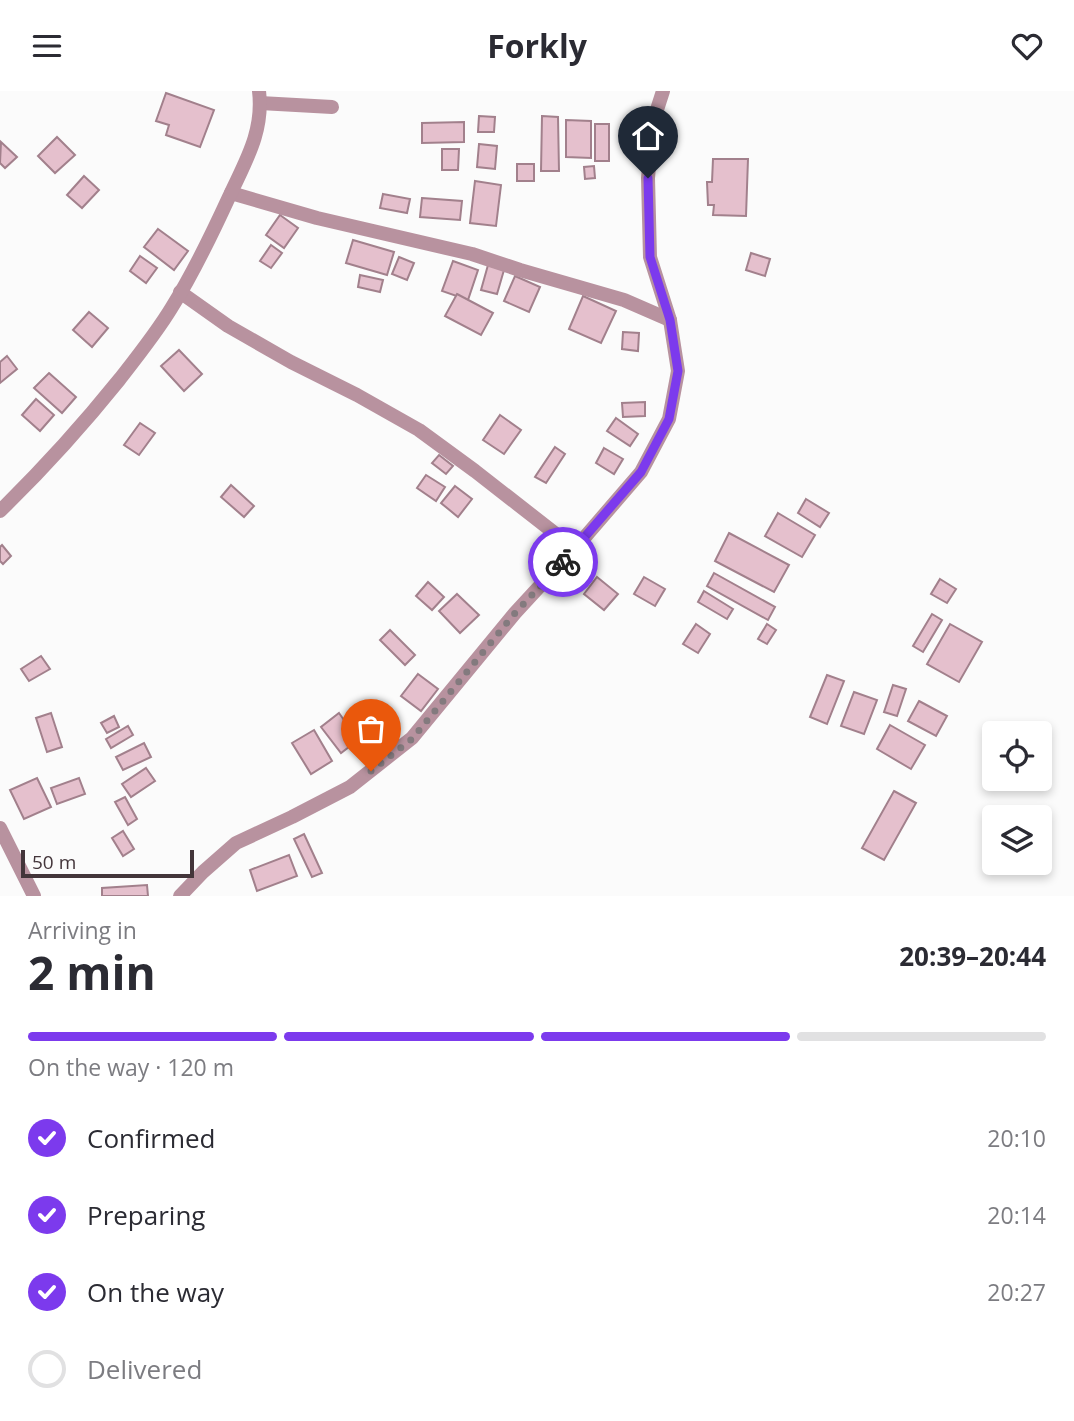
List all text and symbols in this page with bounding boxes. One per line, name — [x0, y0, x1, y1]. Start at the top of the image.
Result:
text: Forkly — [487, 24, 587, 67]
icon: menu — [28, 27, 66, 65]
icon: heart — [1008, 27, 1046, 65]
pin — [618, 106, 678, 178]
icon: home — [629, 117, 667, 155]
courier — [528, 527, 598, 597]
icon: bike — [544, 543, 582, 581]
pin — [341, 699, 401, 771]
icon: bag — [352, 710, 390, 748]
map controls — [982, 721, 1052, 875]
button: locate — [982, 721, 1052, 791]
button: layers — [982, 805, 1052, 875]
scale bar — [21, 847, 194, 879]
text: 50 m — [32, 849, 76, 875]
text: Arriving in — [28, 914, 137, 946]
text: 20:39–20:44 — [899, 938, 1046, 974]
text: 2 min — [28, 941, 156, 1003]
text: On the way · 120 m — [28, 1051, 234, 1083]
icon: check — [28, 1119, 66, 1157]
text: Confirmed — [87, 1120, 215, 1156]
text: 20:10 — [987, 1122, 1046, 1154]
icon: check — [28, 1196, 66, 1234]
text: Preparing — [87, 1197, 205, 1233]
text: 20:14 — [987, 1199, 1046, 1231]
icon: check — [28, 1273, 66, 1311]
text: On the way — [87, 1274, 224, 1310]
text: 20:27 — [987, 1276, 1046, 1308]
text: Delivered — [87, 1351, 202, 1387]

